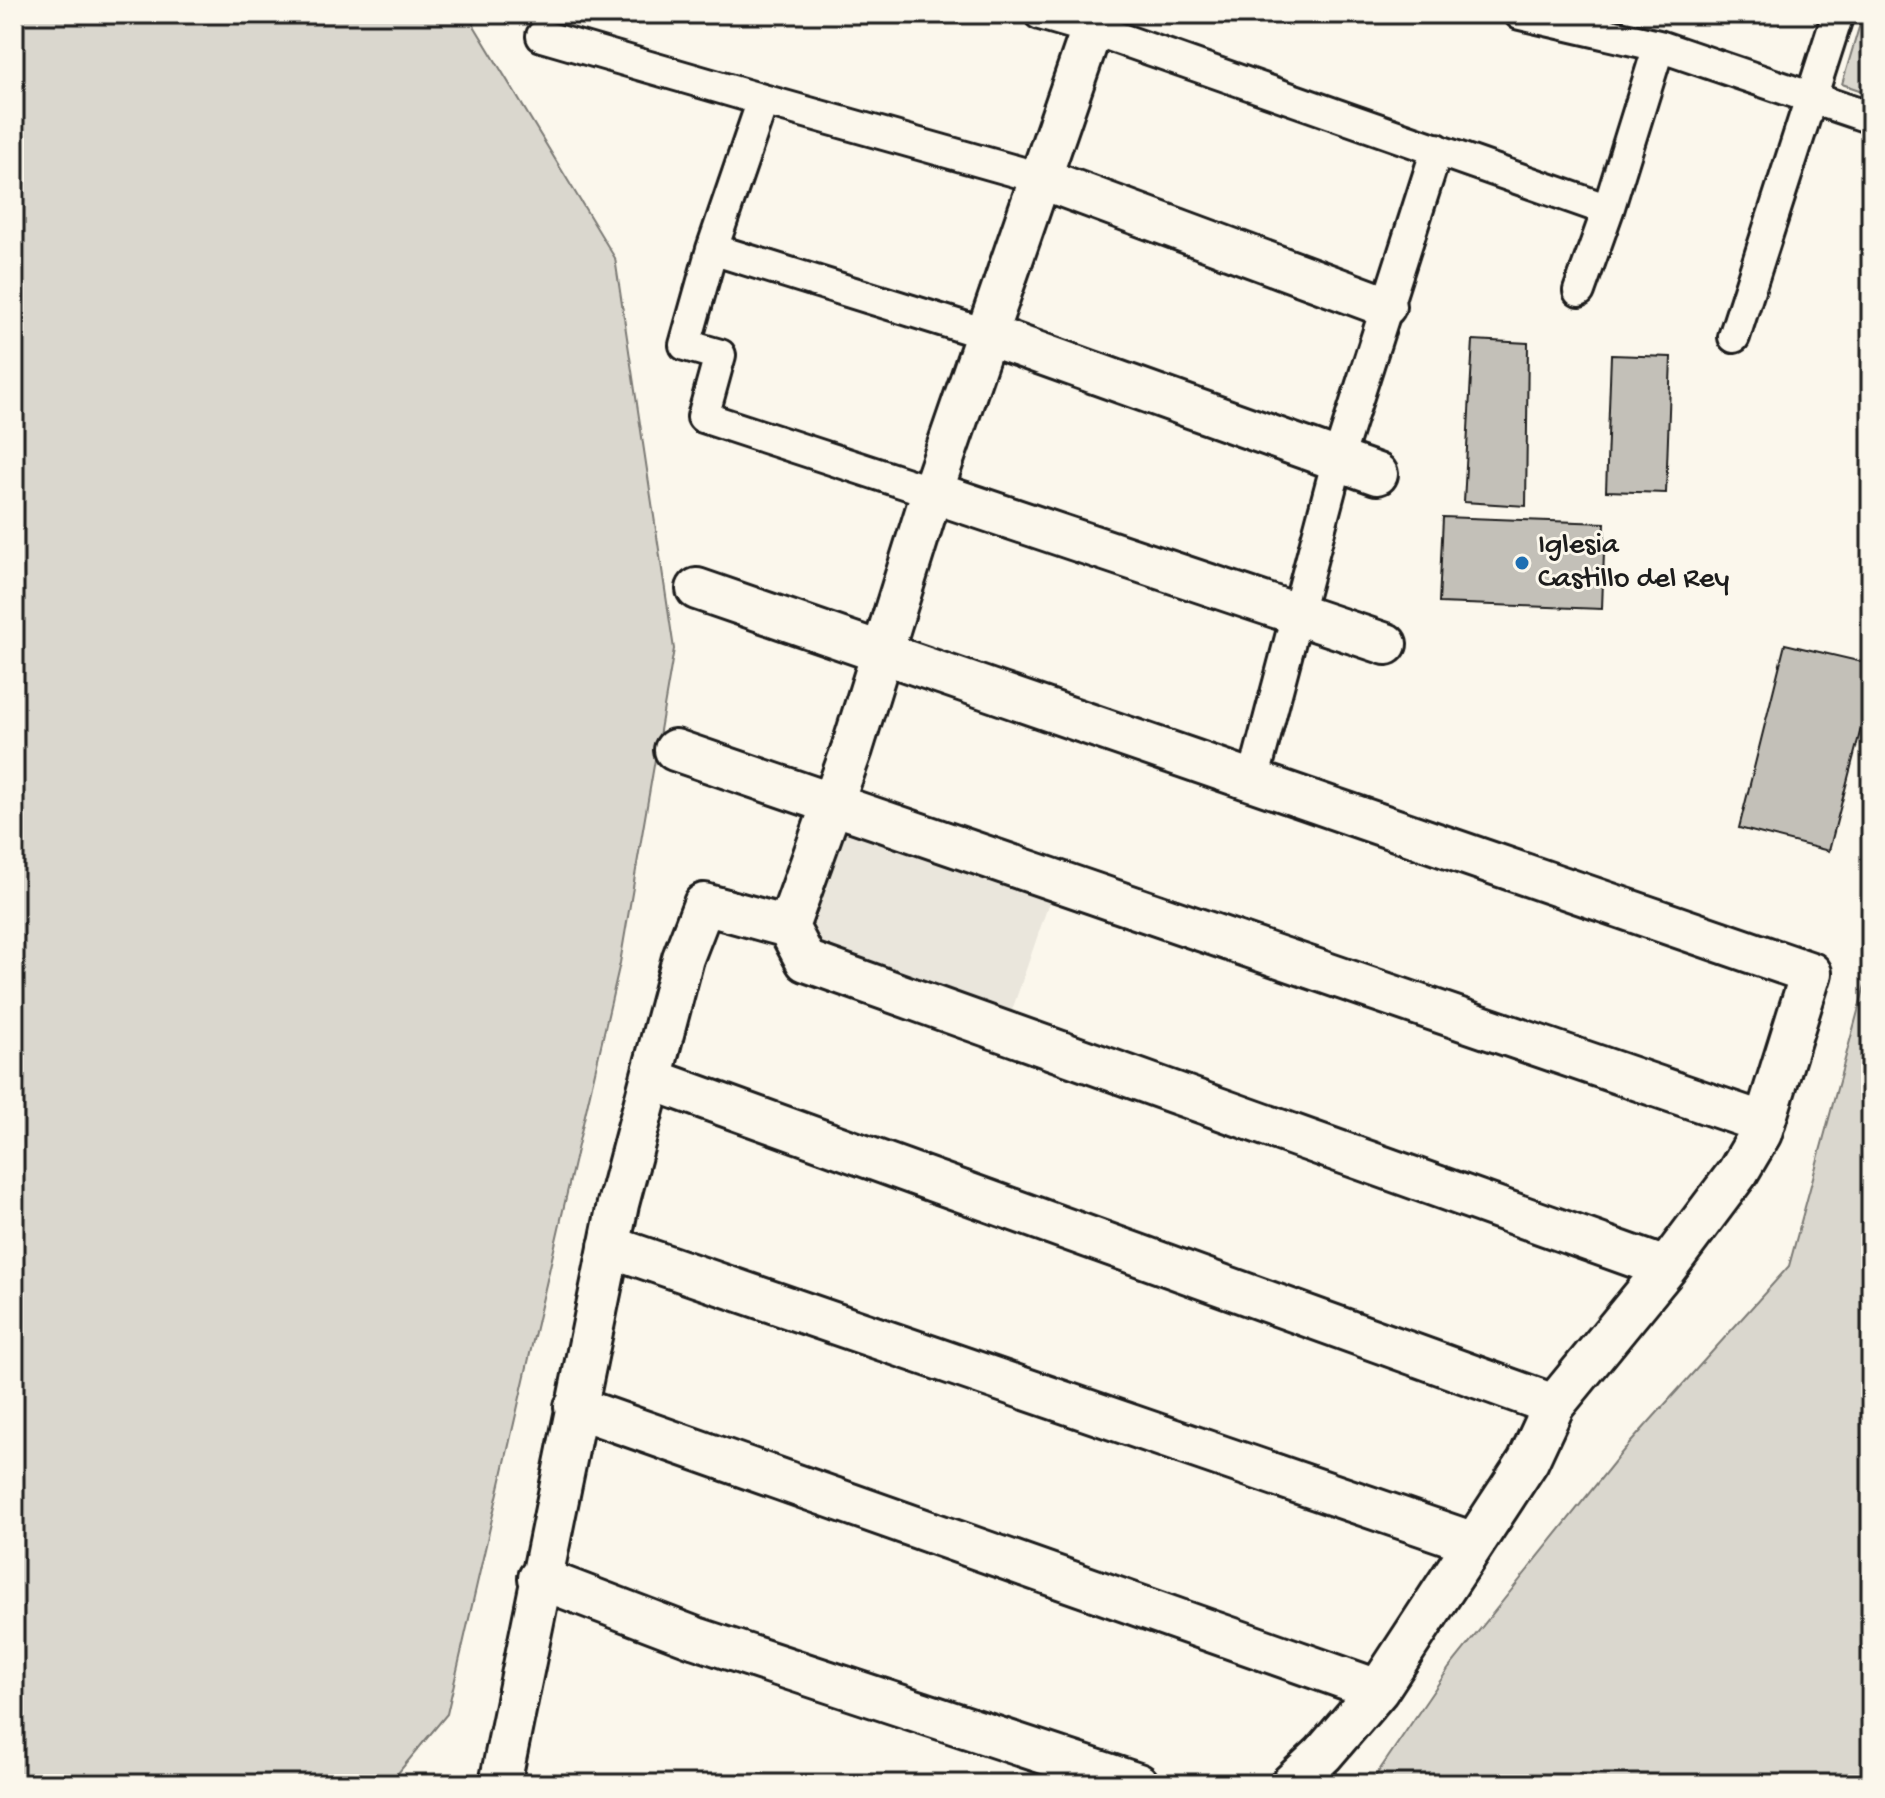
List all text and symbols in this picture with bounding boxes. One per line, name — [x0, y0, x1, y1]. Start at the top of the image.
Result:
place label: Iglesia Castillo del Rey — [1538, 529, 1730, 598]
marker: Iglesia Castillo del Rey — [1513, 554, 1531, 572]

